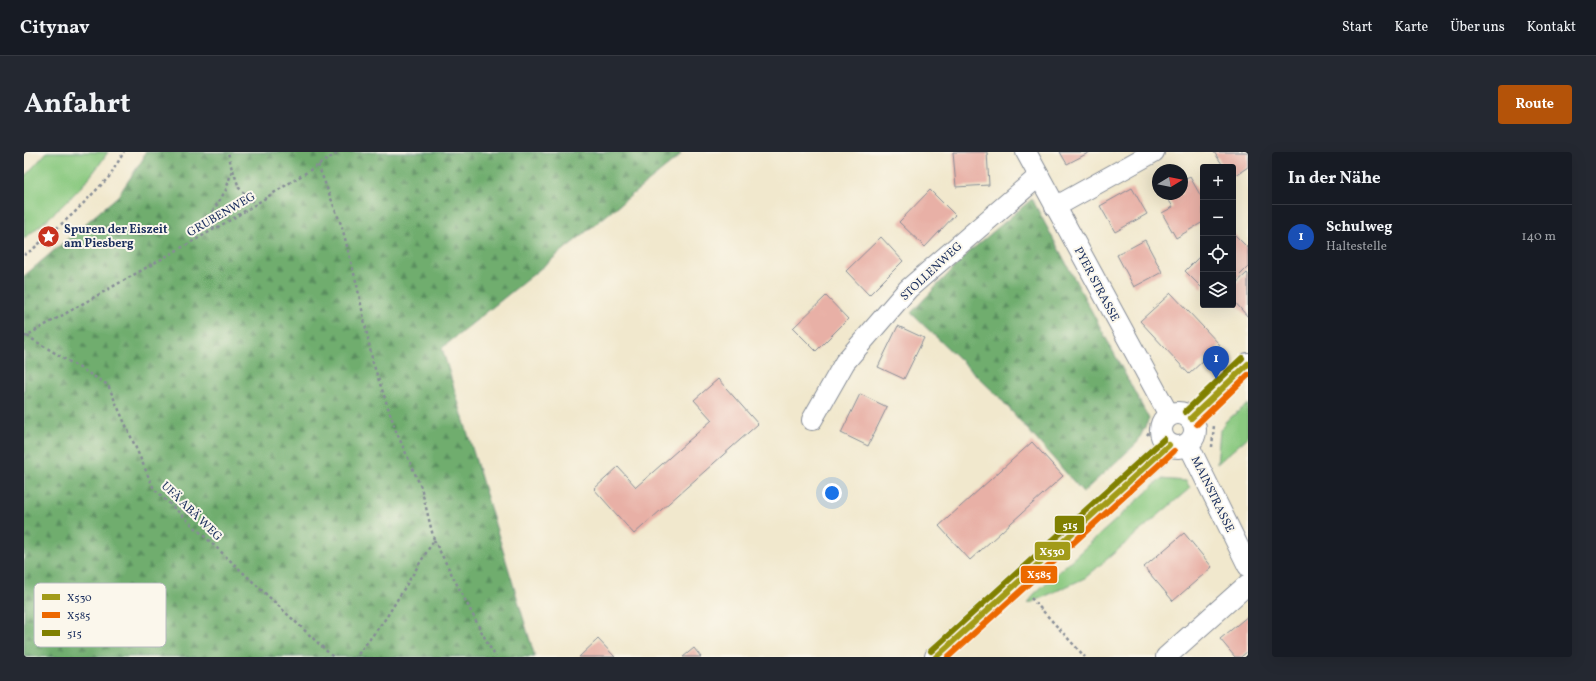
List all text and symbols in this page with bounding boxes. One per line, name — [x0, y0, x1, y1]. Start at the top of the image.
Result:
text: Citynav — [20, 15, 90, 41]
text: Start — [1342, 18, 1372, 37]
text: Karte — [1394, 18, 1428, 37]
text: Über uns — [1450, 18, 1505, 37]
text: Kontakt — [1527, 18, 1576, 37]
text: Anfahrt — [24, 85, 131, 124]
button: Route — [1498, 85, 1572, 124]
north arrow — [1152, 164, 1188, 200]
map controls — [1200, 164, 1236, 308]
button: + — [1200, 164, 1236, 200]
text: In der Nähe — [1288, 167, 1381, 190]
street label: GRUBENWEG — [184, 189, 259, 241]
button: − — [1200, 200, 1236, 236]
text: Schulweg — [1326, 217, 1392, 238]
place label: Spuren der Eiszeit am Piesberg — [64, 222, 168, 252]
place icon: Spuren der Eiszeit am Piesberg — [35, 223, 61, 249]
text: 1 — [1298, 228, 1304, 246]
text: 140 m — [1522, 228, 1556, 246]
button: locate — [1200, 236, 1236, 272]
text: Haltestelle — [1326, 238, 1387, 256]
street label: STOLLENWEG — [897, 239, 966, 305]
street label: PYER STRASSE — [1070, 244, 1123, 325]
button: layers — [1200, 272, 1236, 308]
pin: 1 — [1203, 346, 1229, 379]
street label: MAINSTRASSE — [1187, 454, 1237, 535]
street label: UFÄ ABÄ WEG — [157, 478, 226, 545]
your location — [822, 483, 842, 503]
line badge: 515 — [1054, 515, 1085, 534]
text: 515 — [1062, 519, 1078, 534]
line badge: X530 — [1034, 541, 1071, 561]
text: X530 — [1039, 545, 1065, 560]
line badge: X585 — [1020, 565, 1058, 584]
text: X585 — [1027, 568, 1051, 583]
legend — [34, 583, 166, 647]
text: X530 — [67, 591, 92, 606]
text: X585 — [67, 609, 90, 624]
text: 515 — [67, 627, 82, 642]

